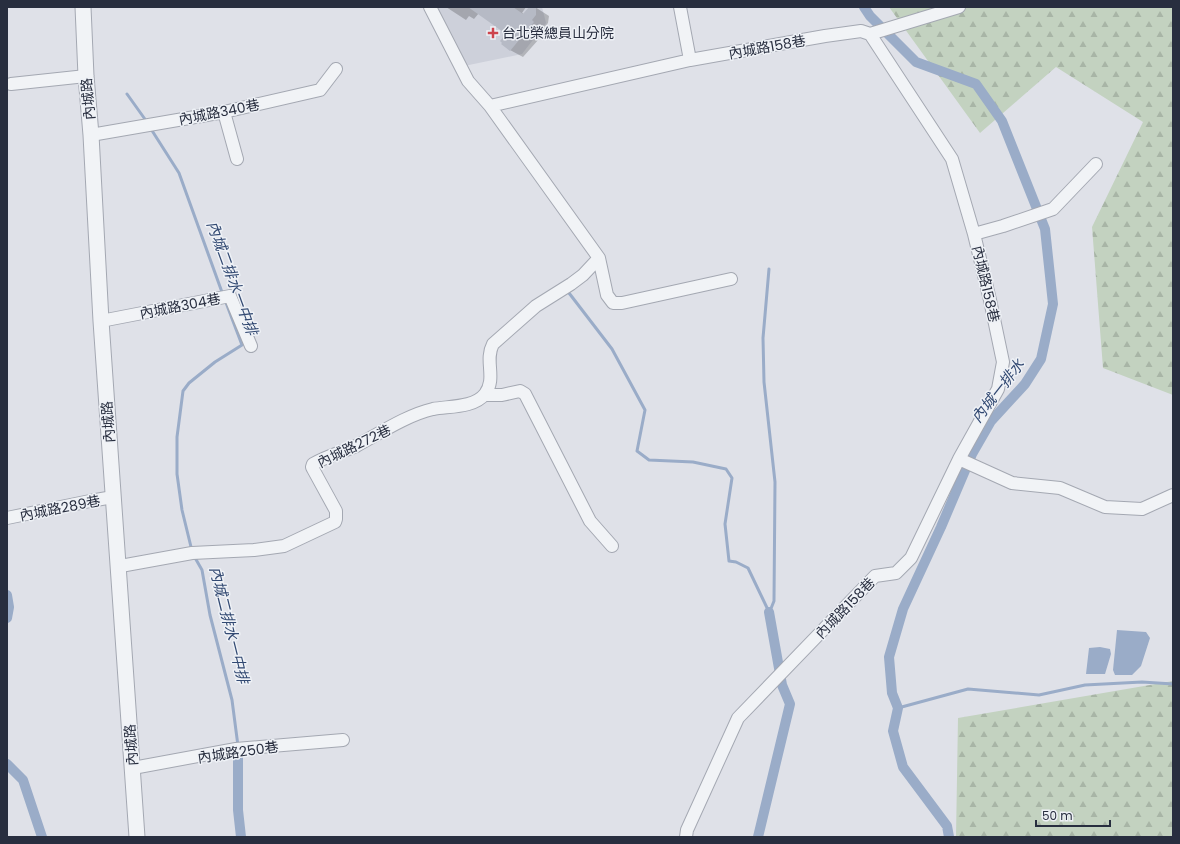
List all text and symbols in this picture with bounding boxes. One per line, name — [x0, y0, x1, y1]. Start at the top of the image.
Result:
place label: 台北榮總員山分院 — [502, 23, 614, 43]
marker: 台北榮總員山分院 — [487, 27, 499, 39]
street label: 內城路158巷 — [727, 30, 807, 64]
street label: 內城路 — [76, 77, 100, 121]
street label: 內城路340巷 — [177, 94, 261, 130]
water label: 內城二排水一中排 — [202, 218, 264, 340]
street label: 內城路158巷 — [967, 244, 1005, 324]
street label: 內城路304巷 — [138, 288, 222, 324]
water label: 內城一排水 — [966, 354, 1030, 427]
street label: 內城路 — [97, 400, 119, 444]
street label: 內城路272巷 — [314, 420, 394, 472]
street label: 內城路289巷 — [18, 490, 102, 526]
water label: 內城二排水一中排 — [205, 564, 255, 688]
street label: 內城路158巷 — [811, 573, 879, 643]
street label: 內城路 — [120, 723, 142, 767]
street label: 內城路250巷 — [196, 736, 280, 768]
scale bar — [1036, 802, 1110, 828]
text: 50 m — [1042, 807, 1073, 824]

